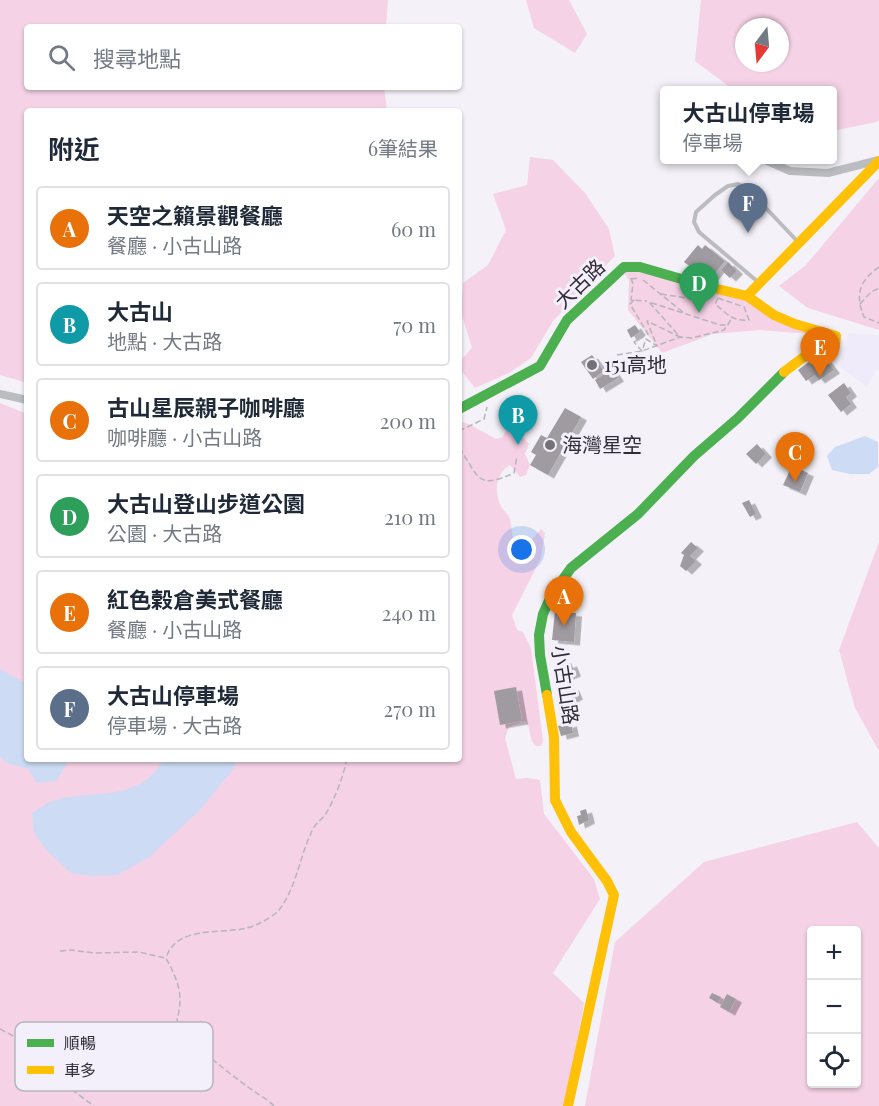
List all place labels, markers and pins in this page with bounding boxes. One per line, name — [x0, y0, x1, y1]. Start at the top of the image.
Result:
pin: F — [728, 184, 768, 233]
pin: D — [680, 264, 718, 313]
pin: E — [800, 328, 840, 377]
place label: 151高地 — [604, 350, 667, 377]
marker: 151高地 — [585, 358, 599, 372]
pin: B — [498, 396, 538, 445]
place label: 海灣星空 — [562, 430, 642, 457]
pin: C — [776, 432, 814, 482]
marker: 海灣星空 — [543, 438, 557, 452]
pin: A — [544, 576, 584, 626]

